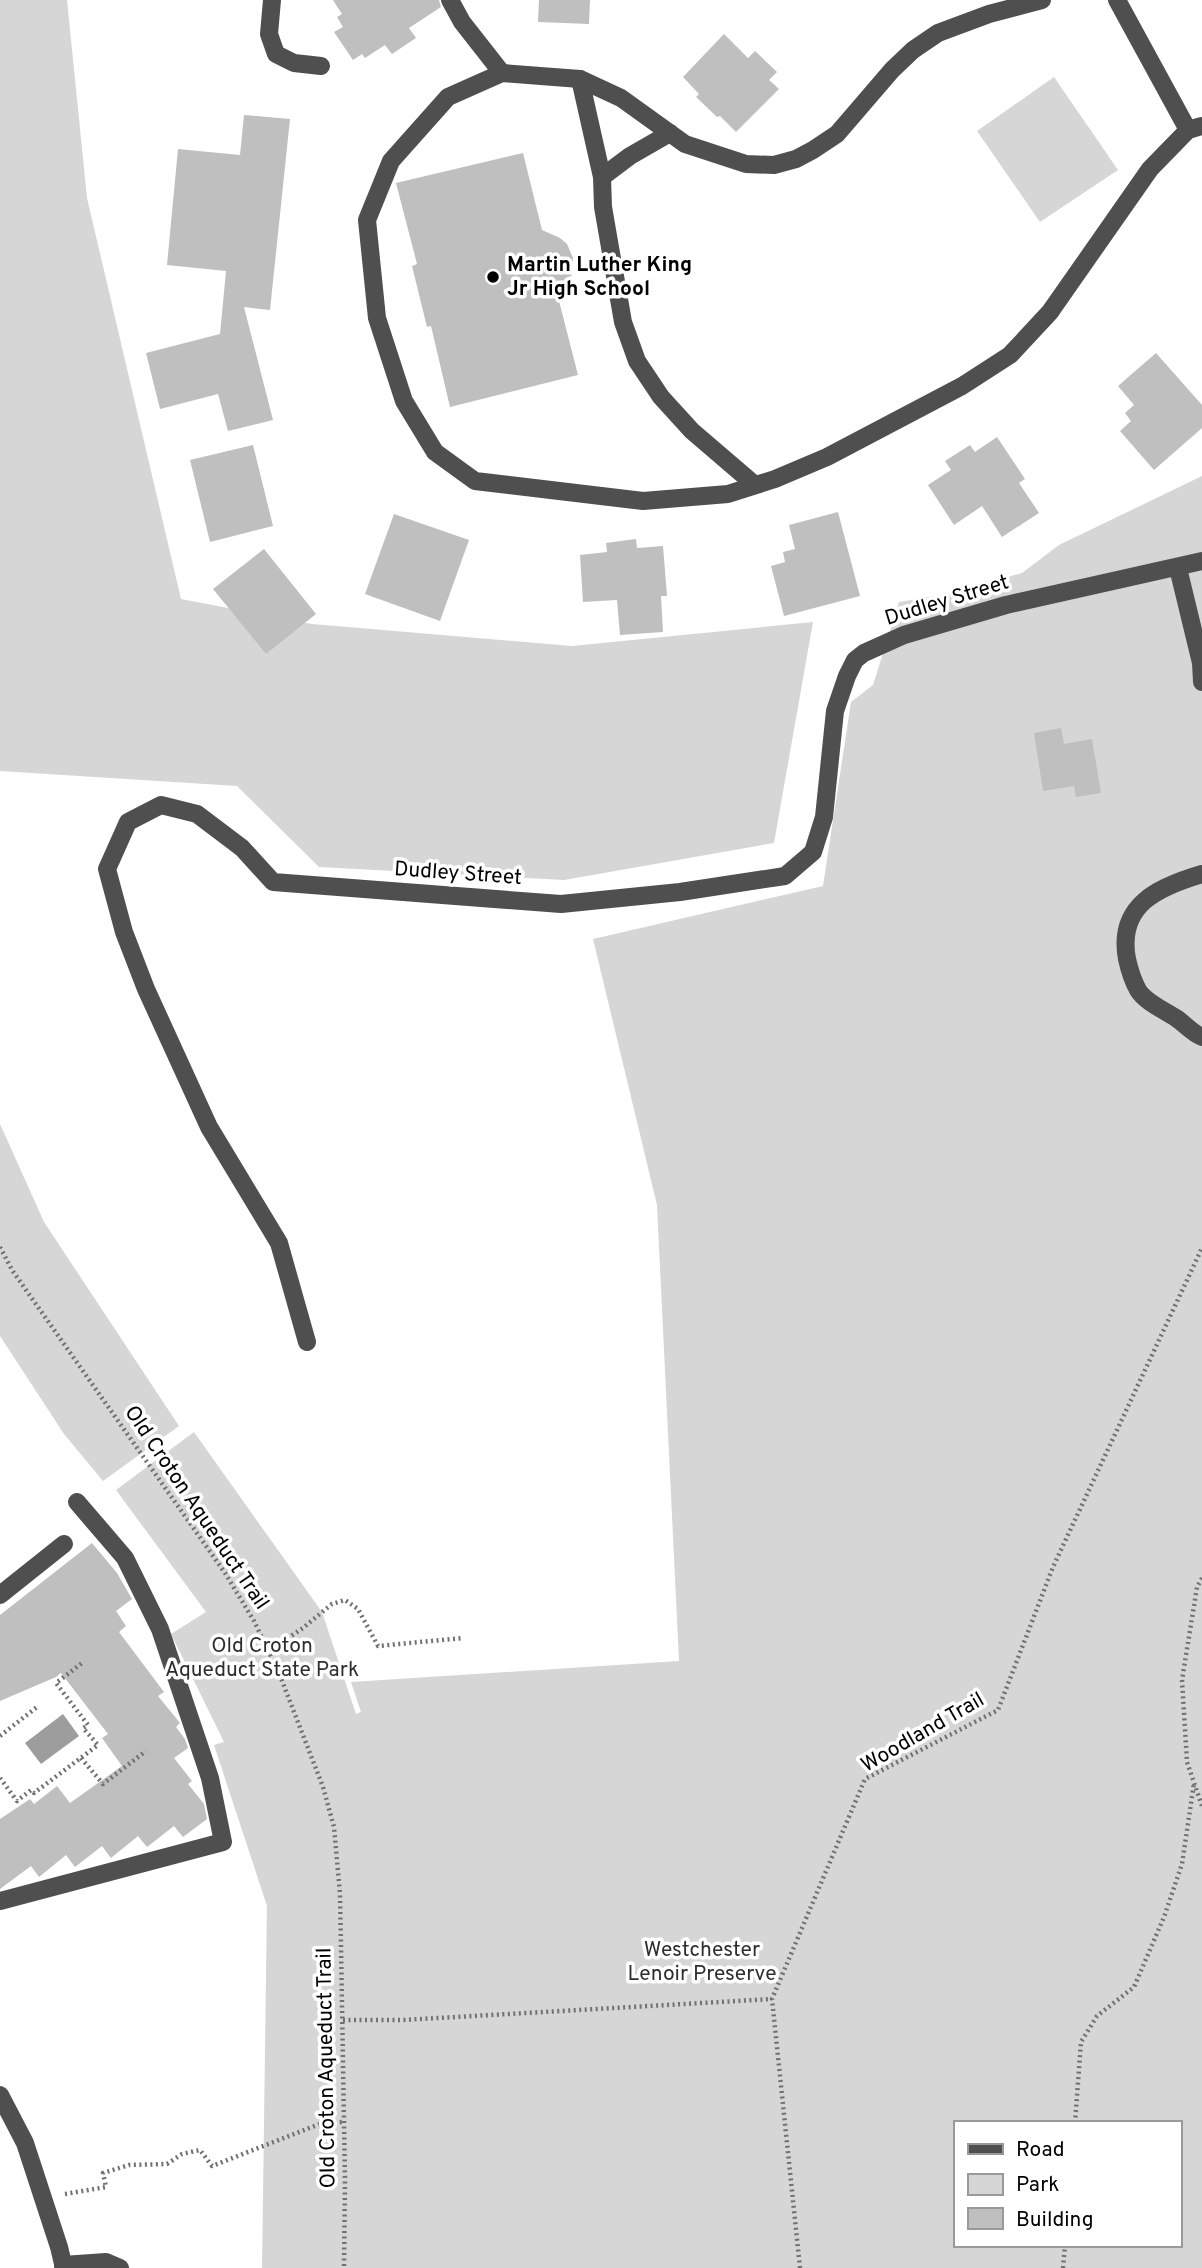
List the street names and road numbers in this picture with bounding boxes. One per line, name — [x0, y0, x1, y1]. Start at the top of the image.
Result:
street label: Dudley Street — [882, 569, 1012, 633]
street label: Dudley Street — [393, 856, 523, 892]
street label: Old Croton Aqueduct Trail — [118, 1401, 274, 1615]
street label: Woodland Trail — [856, 1687, 990, 1779]
street label: Old Croton Aqueduct Trail — [311, 1947, 343, 2189]

